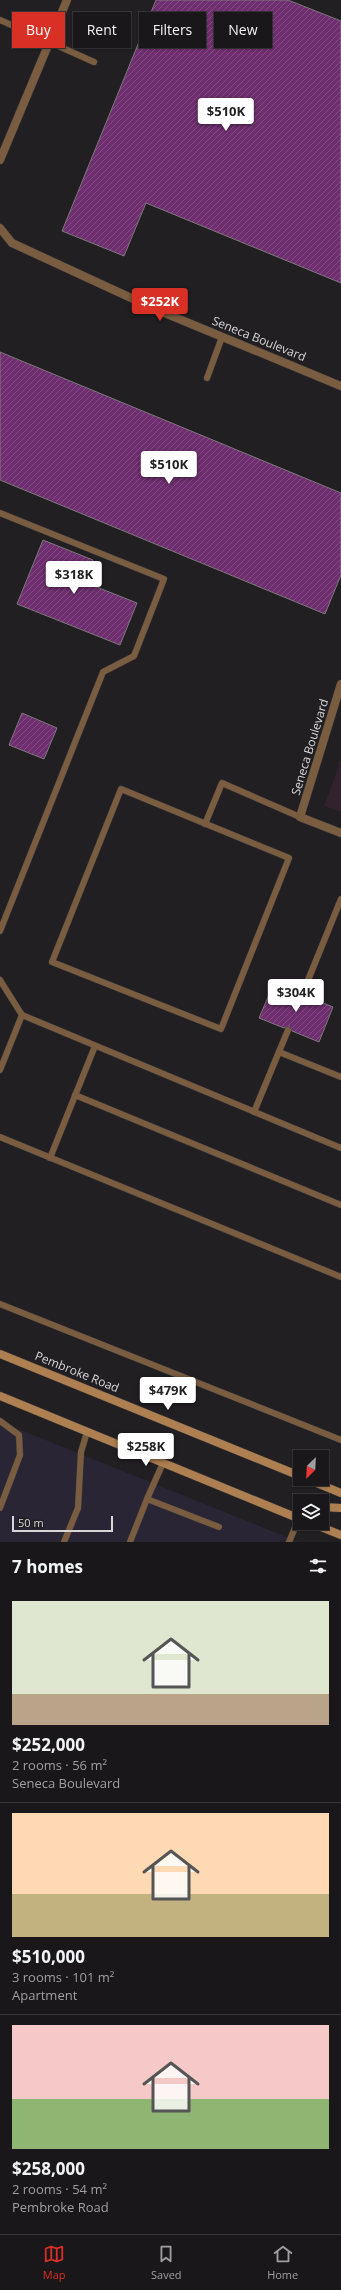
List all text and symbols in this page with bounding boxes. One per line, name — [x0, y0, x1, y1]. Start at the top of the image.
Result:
chip: Buy — [12, 12, 65, 48]
chip: Rent — [73, 12, 131, 48]
chip: Filters — [139, 12, 206, 48]
chip: New — [214, 12, 272, 48]
pin: $510K — [198, 98, 254, 132]
text: $510K — [207, 102, 245, 120]
pin: $252K — [132, 288, 188, 322]
text: $252K — [141, 292, 179, 310]
street label: Seneca Boulevard — [210, 312, 309, 365]
pin: $510K — [141, 451, 197, 485]
text: $510K — [150, 455, 188, 473]
pin: $318K — [46, 561, 102, 595]
text: $318K — [55, 565, 93, 583]
street label: Seneca Boulevard — [287, 697, 332, 797]
pin: $304K — [268, 979, 324, 1013]
text: $304K — [277, 983, 315, 1001]
street label: Pembroke Road — [33, 1347, 122, 1396]
pin: $479K — [140, 1377, 196, 1411]
text: $479K — [149, 1381, 187, 1399]
pin: $258K — [118, 1433, 174, 1467]
text: $258K — [127, 1437, 165, 1455]
north arrow — [293, 1450, 329, 1486]
map controls — [293, 1450, 329, 1530]
button: layers — [293, 1494, 329, 1530]
scale bar — [12, 1514, 113, 1533]
text: 50 m — [18, 1515, 44, 1530]
text: 7 homes — [12, 1555, 83, 1578]
icon: filters — [307, 1555, 329, 1577]
icon: home — [135, 1627, 207, 1699]
text: $252,000 — [12, 1733, 85, 1756]
text: 2 rooms · 56 m² — [12, 1756, 107, 1774]
text: Seneca Boulevard — [12, 1774, 120, 1792]
icon: home — [135, 1839, 207, 1911]
text: $510,000 — [12, 1945, 85, 1968]
text: 3 rooms · 101 m² — [12, 1968, 114, 1986]
text: Apartment — [12, 1986, 77, 2004]
icon: home — [135, 2051, 207, 2123]
text: $258,000 — [12, 2157, 85, 2180]
text: 2 rooms · 54 m² — [12, 2180, 107, 2198]
text: Pembroke Road — [12, 2198, 109, 2216]
tab: Map — [43, 2243, 66, 2282]
tab: Saved — [151, 2243, 182, 2282]
tab: Home — [267, 2243, 298, 2282]

